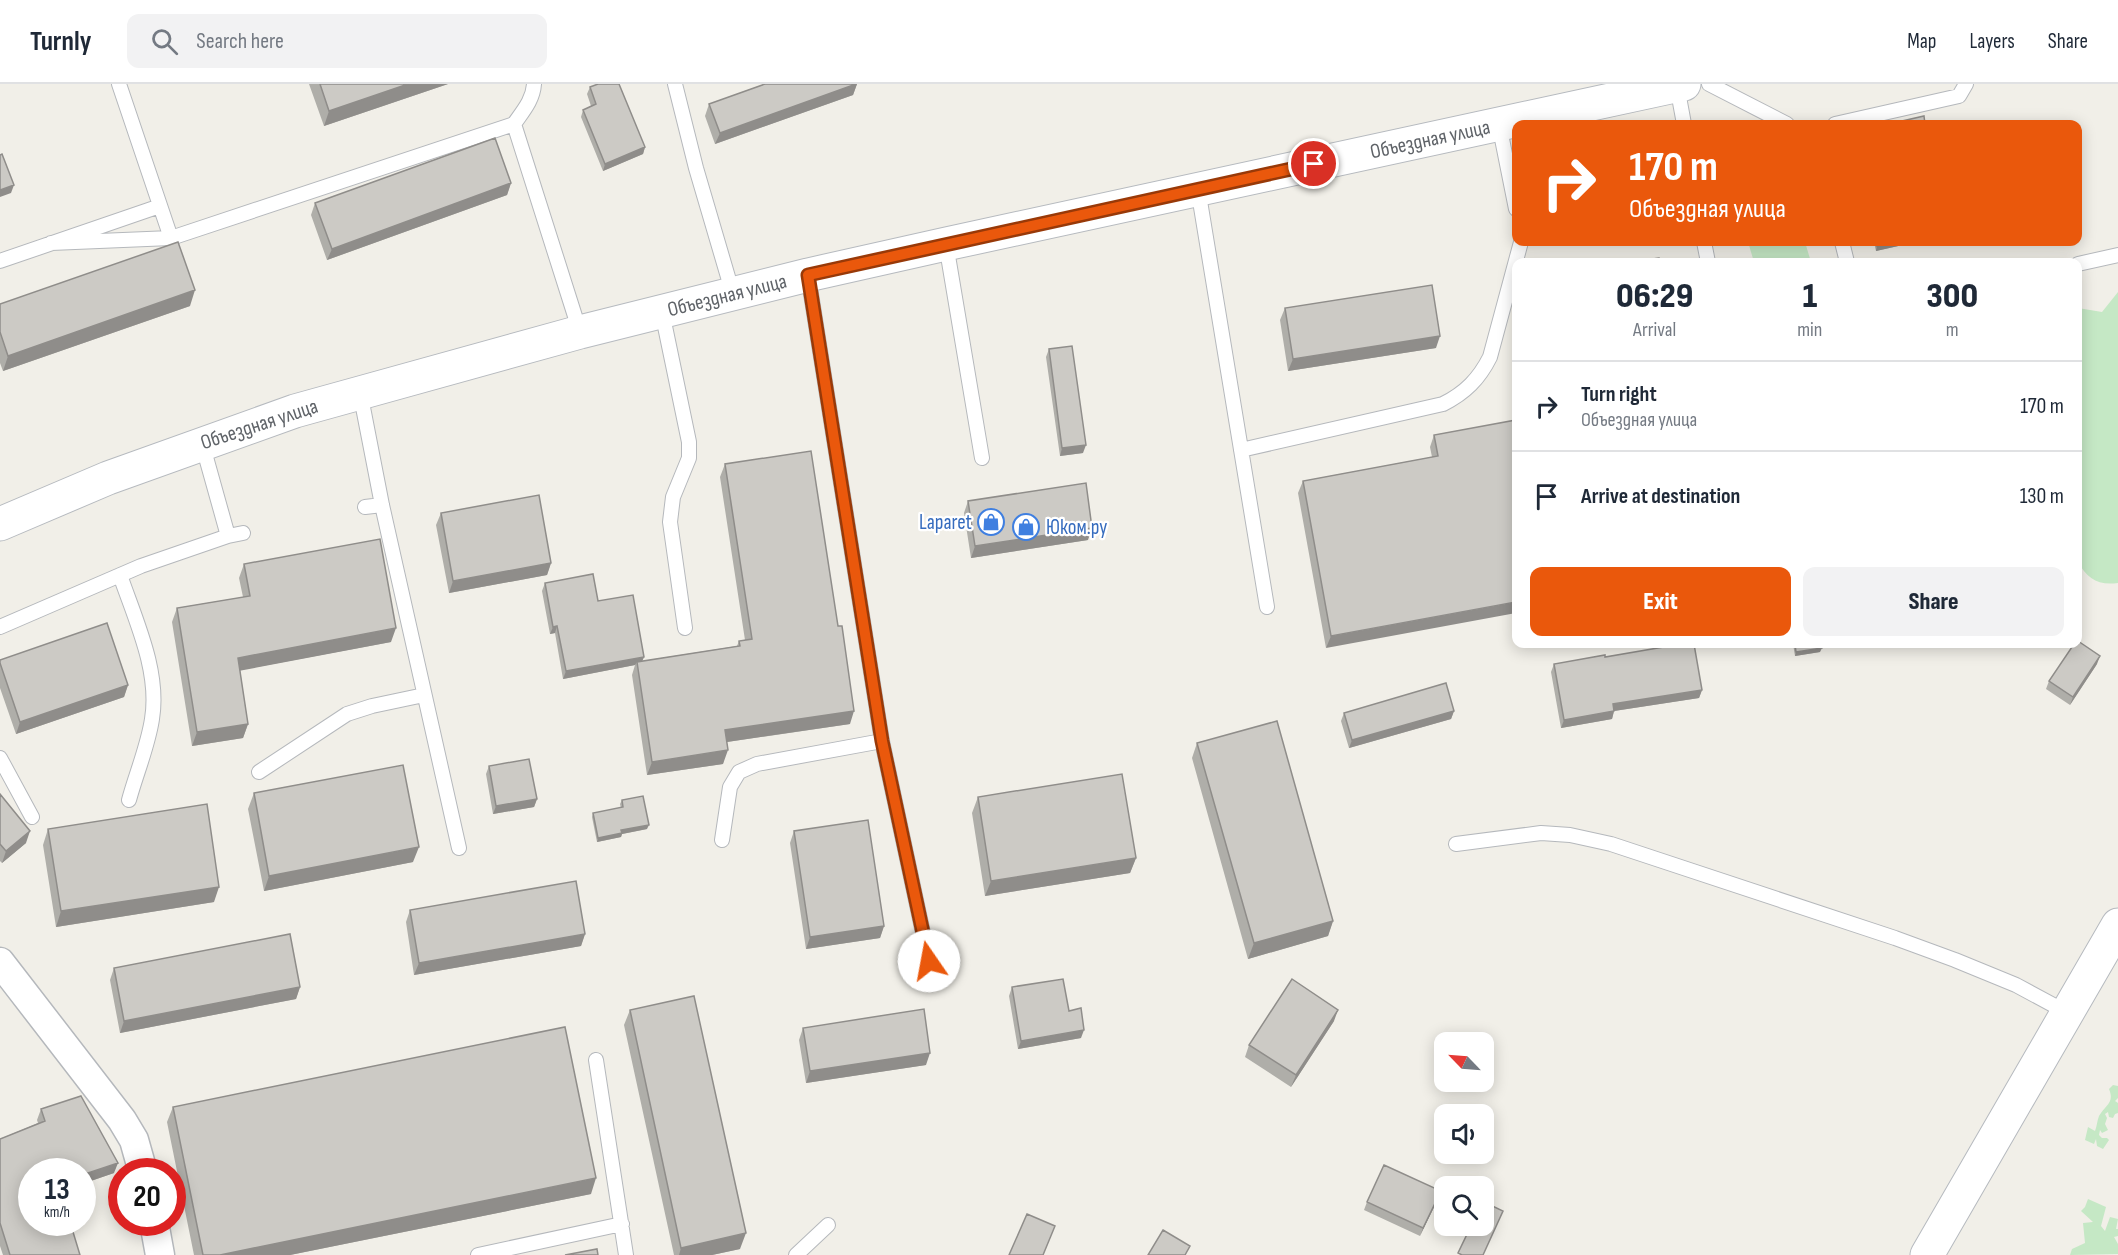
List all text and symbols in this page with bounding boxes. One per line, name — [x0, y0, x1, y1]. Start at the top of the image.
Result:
search box — [127, 14, 547, 68]
text: Turnly — [30, 25, 91, 58]
icon: search — [148, 25, 181, 58]
text: Search here — [196, 28, 284, 55]
text: Map — [1907, 29, 1936, 54]
text: Layers — [1969, 29, 2015, 54]
text: Share — [2048, 29, 2088, 54]
street label: Объездная улица — [1368, 115, 1492, 164]
pin — [1288, 138, 1339, 189]
text: 170 m — [1629, 142, 1718, 193]
icon: right — [1530, 144, 1608, 222]
icon: arrive — [1297, 147, 1330, 180]
text: Объездная улица — [1629, 193, 1786, 225]
street label: Объездная улица — [665, 269, 789, 322]
text: 06:29 — [1616, 275, 1693, 318]
text: 1 — [1802, 275, 1817, 318]
text: 300 — [1926, 275, 1978, 318]
text: Arrival — [1633, 318, 1676, 342]
text: min — [1797, 318, 1822, 342]
text: m — [1946, 318, 1959, 342]
text: Turn right — [1581, 381, 1657, 408]
icon: right — [1530, 390, 1563, 423]
text: 170 m — [2020, 393, 2064, 420]
street label: Объездная улица — [197, 394, 321, 455]
text: Объездная улица — [1581, 408, 1697, 432]
icon: arrive — [1530, 480, 1563, 513]
text: Arrive at destination — [1581, 483, 1740, 510]
text: 130 m — [2020, 483, 2064, 510]
shop icon: Laparet — [976, 507, 1006, 537]
place label: Laparet — [919, 510, 972, 535]
shop icon: Юком.ру — [1011, 512, 1041, 542]
place label: Юком.ру — [1046, 515, 1107, 540]
button: Exit — [1530, 567, 1791, 636]
button: Share — [1803, 567, 2064, 636]
position arrow — [897, 929, 961, 993]
north arrow — [1434, 1032, 1494, 1092]
map controls — [1434, 1032, 1494, 1236]
button: sound — [1434, 1104, 1494, 1164]
speed limit sign: 20 — [108, 1158, 186, 1236]
text: 13 — [44, 1172, 70, 1208]
button: search — [1434, 1176, 1494, 1236]
text: km/h — [44, 1203, 70, 1222]

